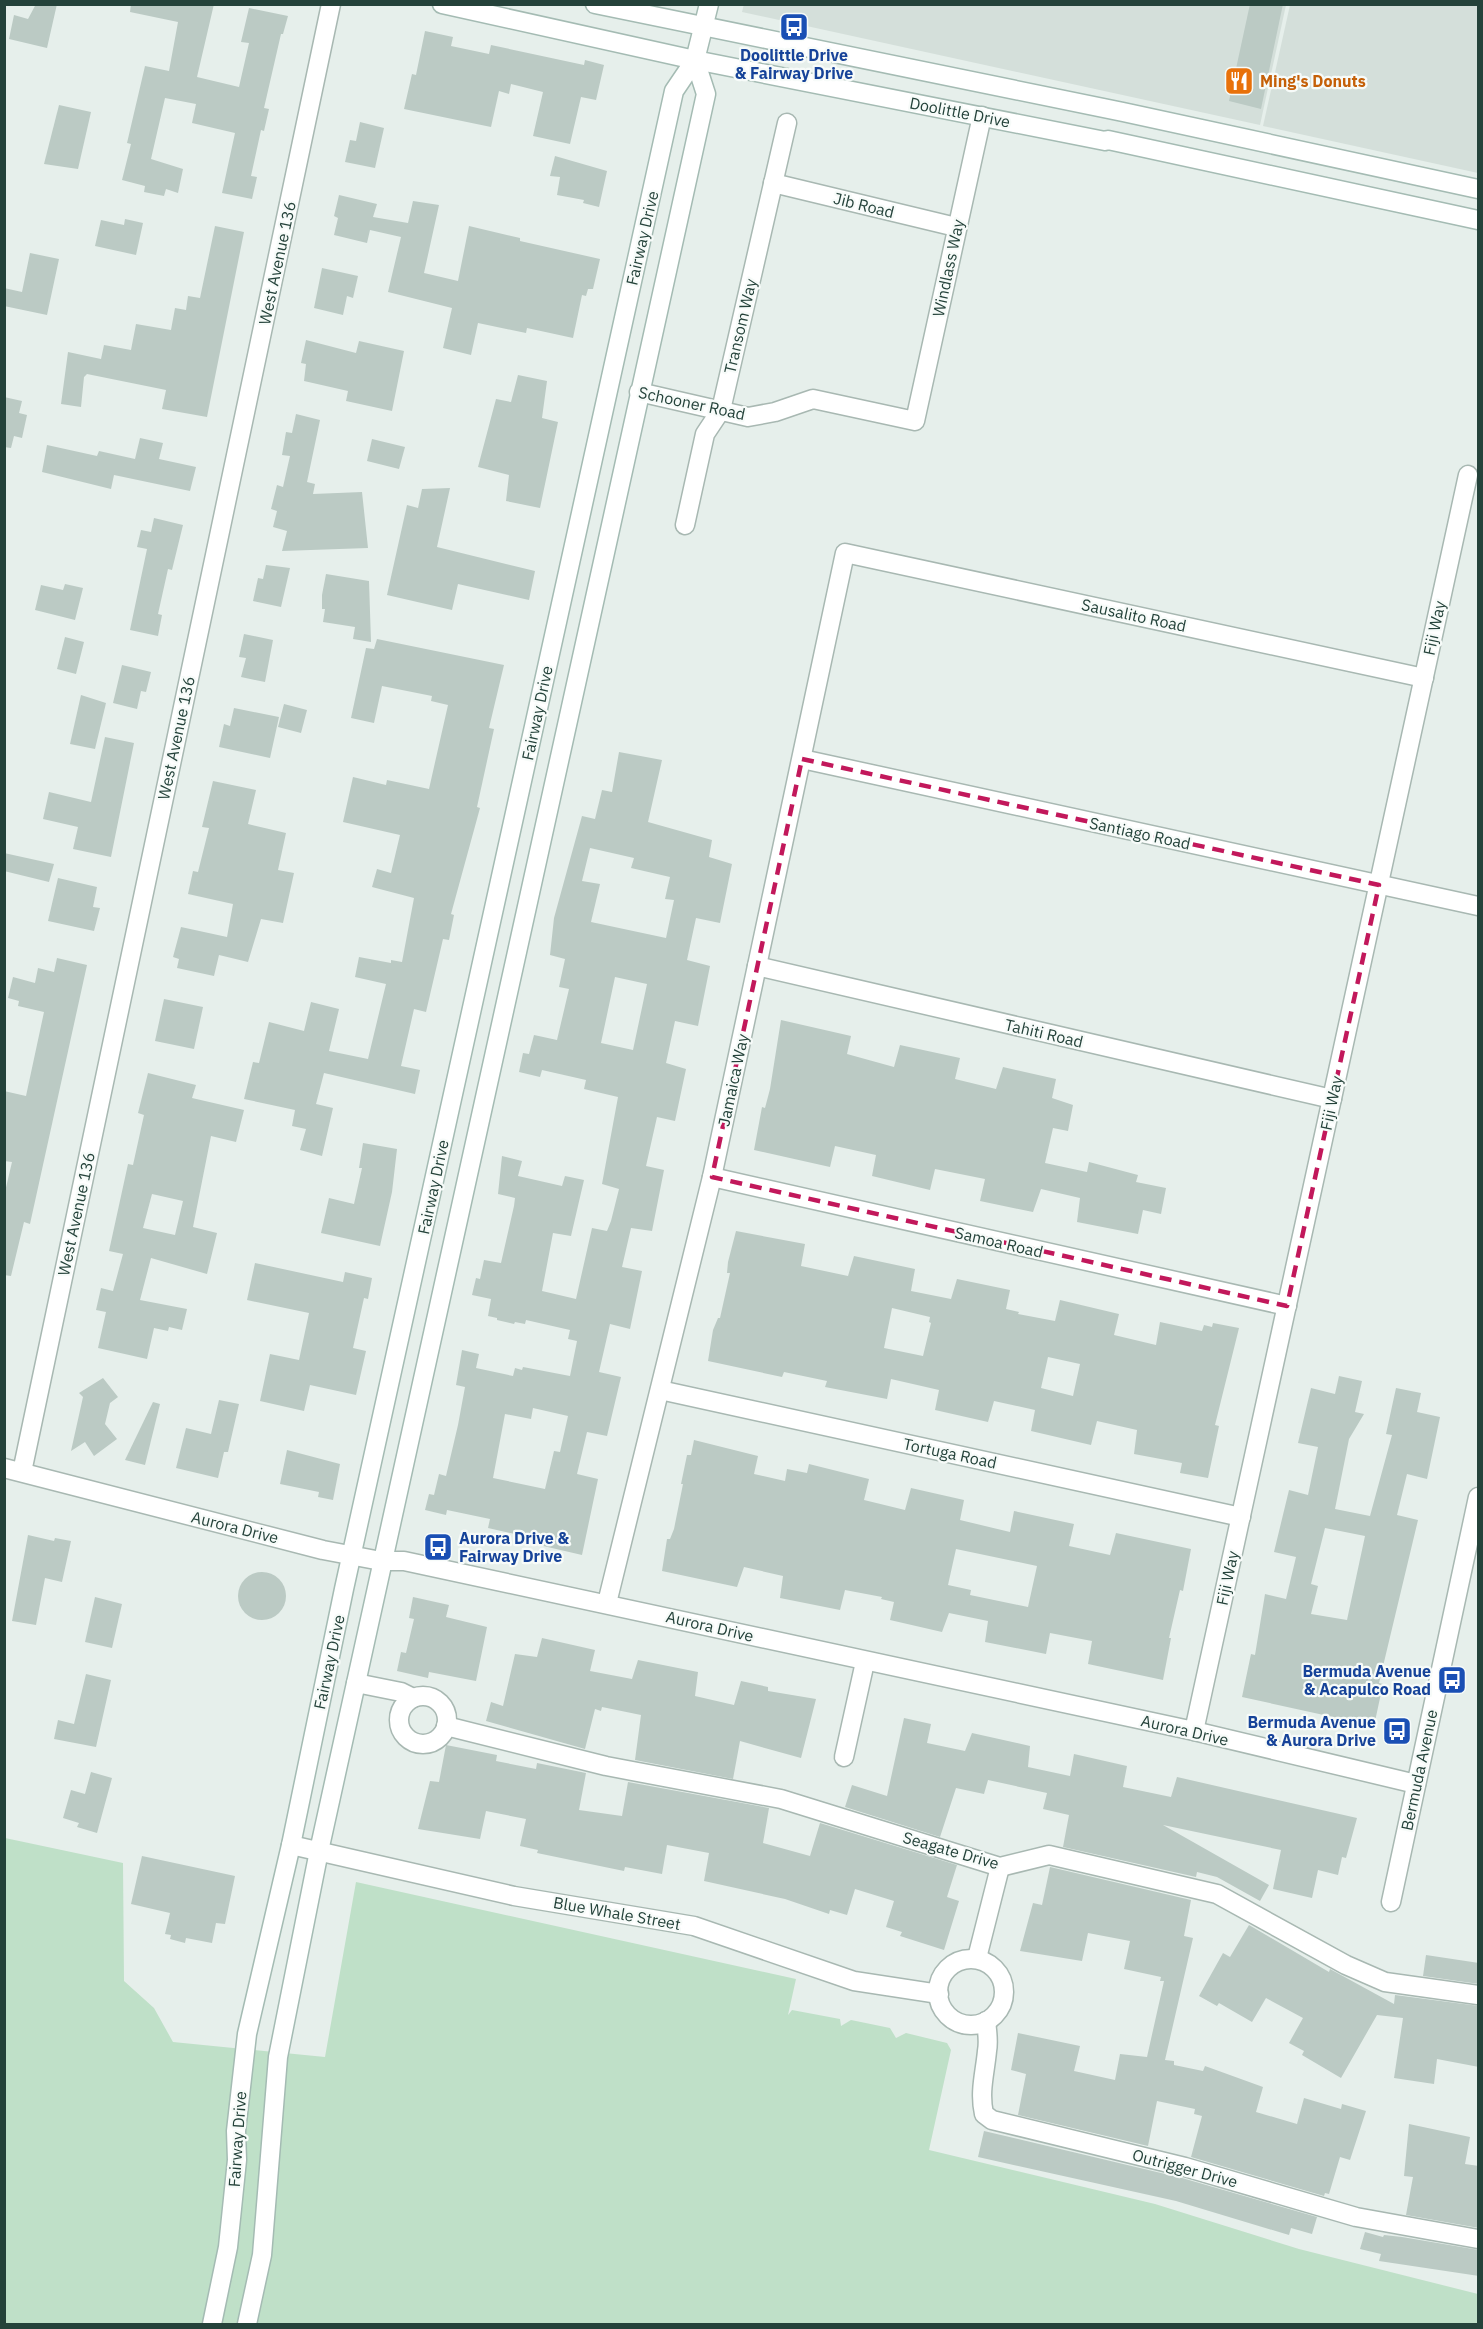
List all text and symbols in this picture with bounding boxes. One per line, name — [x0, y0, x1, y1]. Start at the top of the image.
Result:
bus stop icon: Doolittle Drive & Fairway Drive — [778, 11, 810, 43]
place label: Doolittle Drive & Fairway Drive — [735, 45, 853, 83]
restaurant icon: Ming's Donuts — [1223, 65, 1255, 97]
place label: Ming's Donuts — [1260, 71, 1366, 91]
street label: Doolittle Drive — [908, 92, 1012, 132]
street label: Jib Road — [831, 188, 897, 222]
street label: Fairway Drive — [621, 189, 663, 287]
street label: West Avenue 136 — [254, 199, 300, 327]
street label: Windlass Way — [928, 217, 968, 319]
street label: Transom Way — [719, 277, 761, 375]
street label: Schooner Road — [637, 382, 747, 424]
street label: Sausalito Road — [1080, 594, 1188, 636]
street label: Fiji Way — [1418, 599, 1450, 657]
street label: Fairway Drive — [517, 664, 557, 762]
street label: West Avenue 136 — [153, 674, 199, 802]
street label: Santiago Road — [1088, 813, 1192, 853]
street label: Tahiti Road — [1003, 1014, 1085, 1052]
street label: Jamaica Way — [713, 1032, 753, 1128]
street label: Fiji Way — [1315, 1074, 1347, 1132]
street label: Fairway Drive — [413, 1138, 453, 1236]
street label: West Avenue 136 — [53, 1150, 99, 1278]
street label: Samoa Road — [953, 1222, 1045, 1262]
street label: Tortuga Road — [901, 1433, 999, 1473]
street label: Aurora Drive — [189, 1506, 281, 1548]
place label: Aurora Drive & Fairway Drive — [459, 1528, 569, 1566]
bus stop icon: Aurora Drive & Fairway Drive — [422, 1531, 454, 1563]
street label: Fiji Way — [1211, 1549, 1243, 1607]
street label: Aurora Drive — [664, 1606, 756, 1646]
street label: Fairway Drive — [309, 1613, 349, 1711]
place label: Bermuda Avenue & Acapulco Road — [1302, 1661, 1431, 1699]
bus stop icon: Bermuda Avenue & Acapulco Road — [1436, 1664, 1468, 1696]
street label: Bermuda Avenue — [1396, 1707, 1442, 1832]
street label: Aurora Drive — [1139, 1710, 1231, 1750]
place label: Bermuda Avenue & Aurora Drive — [1247, 1712, 1376, 1750]
bus stop icon: Bermuda Avenue & Aurora Drive — [1381, 1715, 1413, 1747]
street label: Seagate Drive — [901, 1827, 1001, 1873]
street label: Blue Whale Street — [552, 1892, 682, 1934]
street label: Fairway Drive — [224, 2090, 250, 2188]
street label: Outrigger Drive — [1130, 2144, 1240, 2192]

